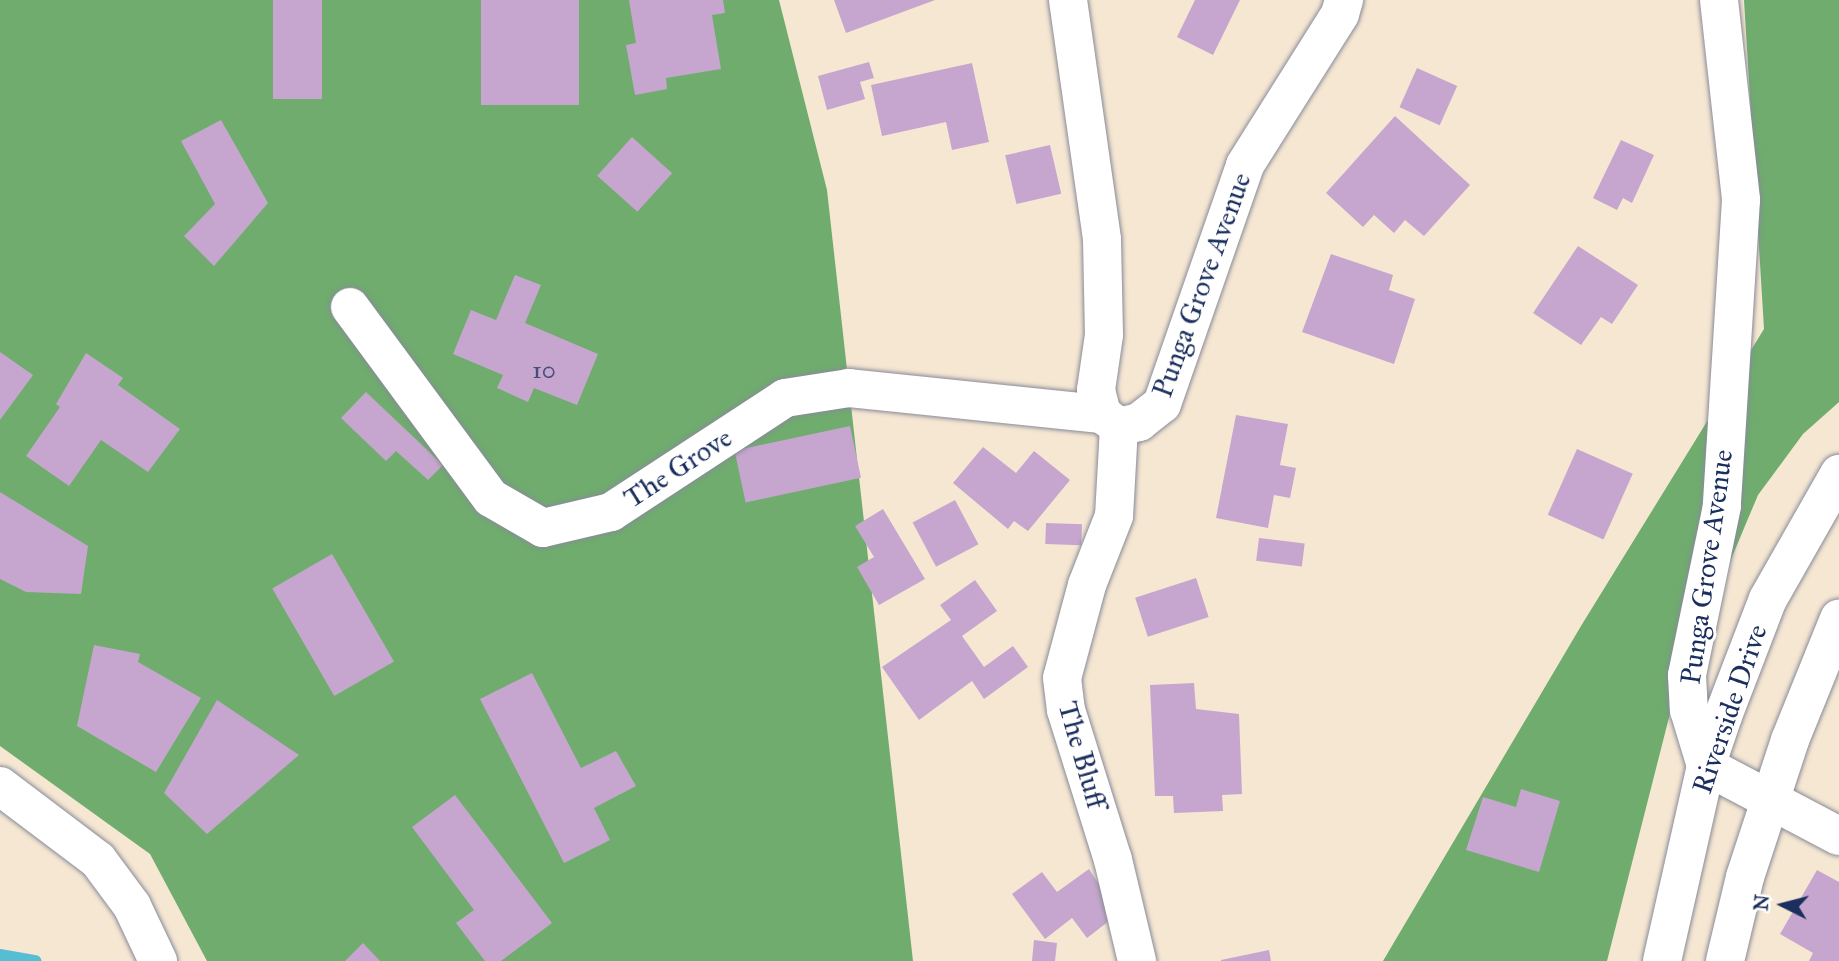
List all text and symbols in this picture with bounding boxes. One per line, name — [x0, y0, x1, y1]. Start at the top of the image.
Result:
street label: Punga Grove Avenue — [1146, 168, 1258, 402]
house number: 10 — [532, 357, 556, 385]
street label: The Grove — [618, 421, 738, 515]
street label: Punga Grove Avenue — [1674, 447, 1740, 687]
street label: Riverside Drive — [1685, 620, 1775, 798]
street label: The Bluff — [1051, 698, 1113, 812]
north arrow — [1748, 870, 1818, 940]
text: N — [1749, 894, 1774, 912]

